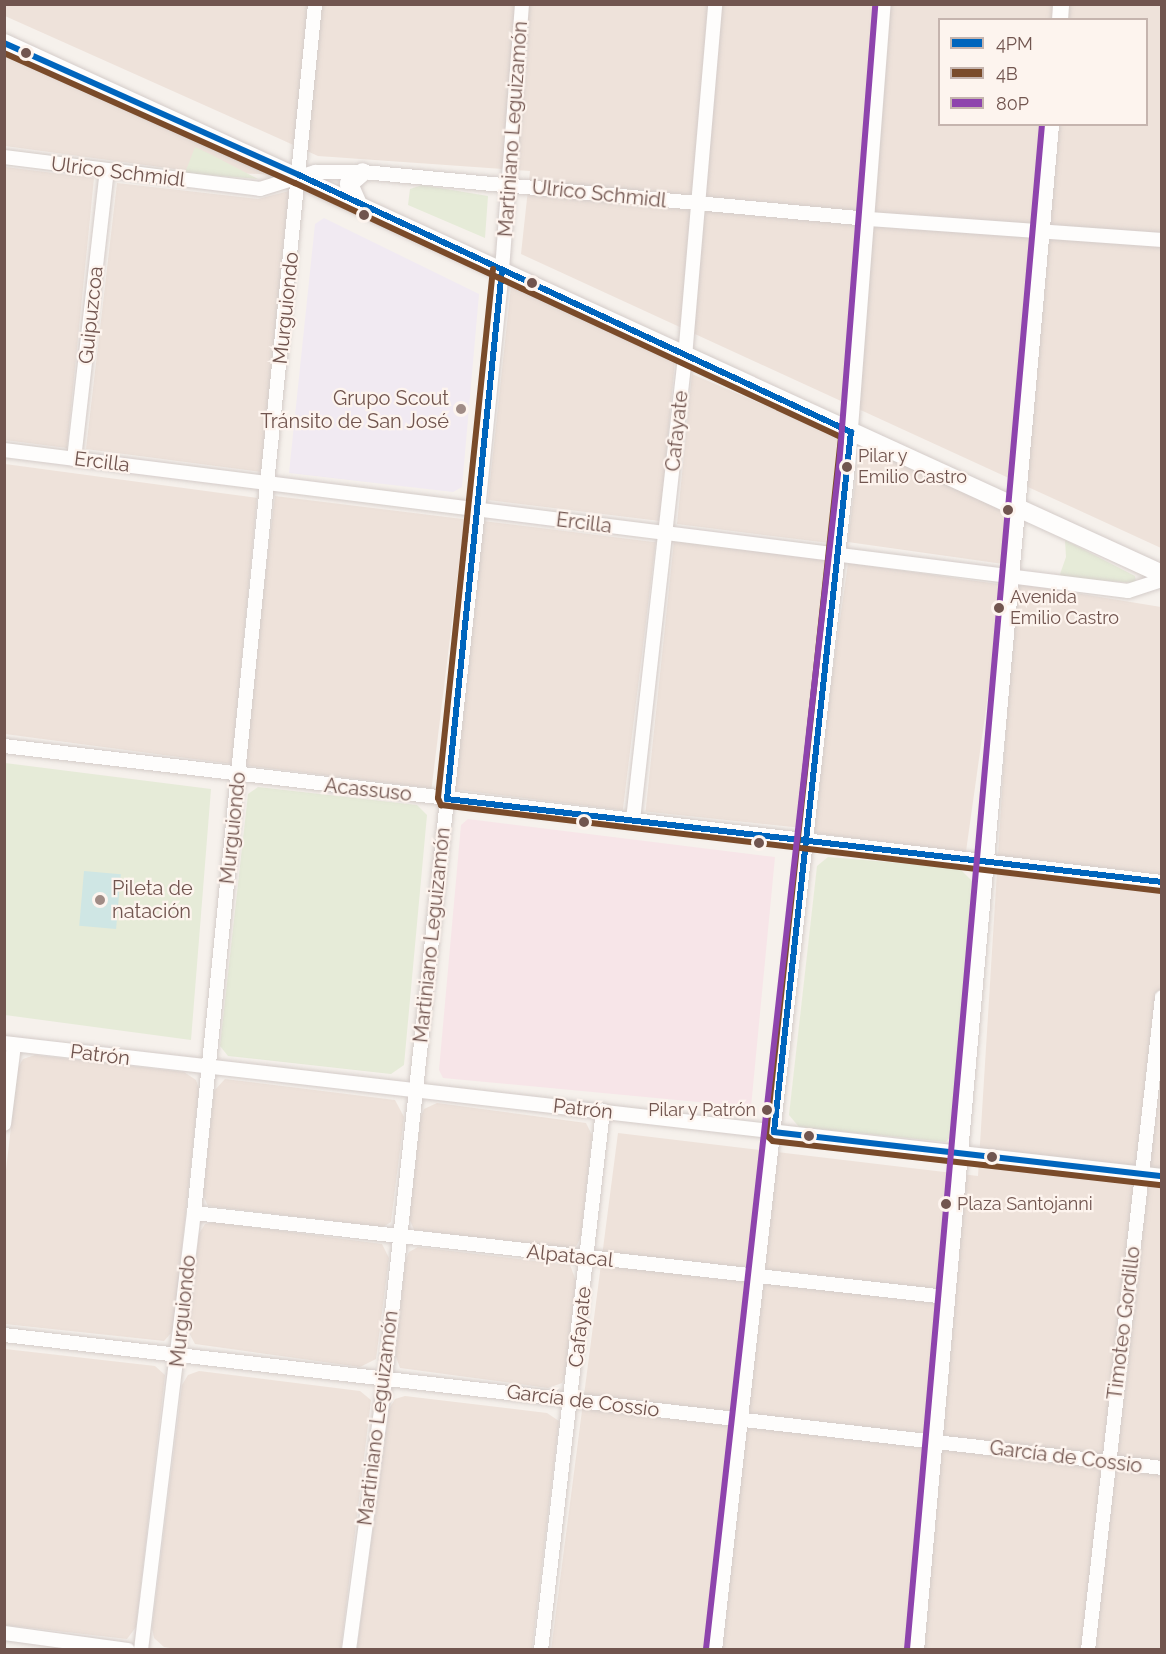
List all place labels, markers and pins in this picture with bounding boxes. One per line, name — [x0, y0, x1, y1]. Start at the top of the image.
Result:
unlabelled marker — [20, 47, 32, 59]
unlabelled marker — [358, 209, 370, 221]
unlabelled marker — [526, 277, 538, 289]
place label: Grupo Scout Tránsito de San José — [260, 386, 449, 433]
marker: Grupo Scout Tránsito de San José — [454, 402, 468, 416]
place label: Pilar y Emilio Castro — [858, 446, 967, 488]
marker: Pilar y Emilio Castro — [841, 461, 853, 473]
unlabelled marker — [1002, 504, 1014, 516]
place label: Avenida Emilio Castro — [1010, 587, 1119, 630]
marker: Avenida Emilio Castro — [993, 602, 1005, 614]
unlabelled marker — [578, 816, 590, 828]
unlabelled marker — [753, 837, 765, 849]
place label: Pileta de natación — [112, 876, 193, 923]
marker: Pileta de natación — [93, 893, 107, 907]
place label: Pilar y Patrón — [647, 1099, 756, 1121]
marker: Pilar y Patrón — [761, 1104, 773, 1116]
unlabelled marker — [803, 1130, 815, 1142]
unlabelled marker — [986, 1151, 998, 1163]
place label: Plaza Santojanni — [957, 1193, 1093, 1215]
marker: Plaza Santojanni — [940, 1198, 952, 1210]

